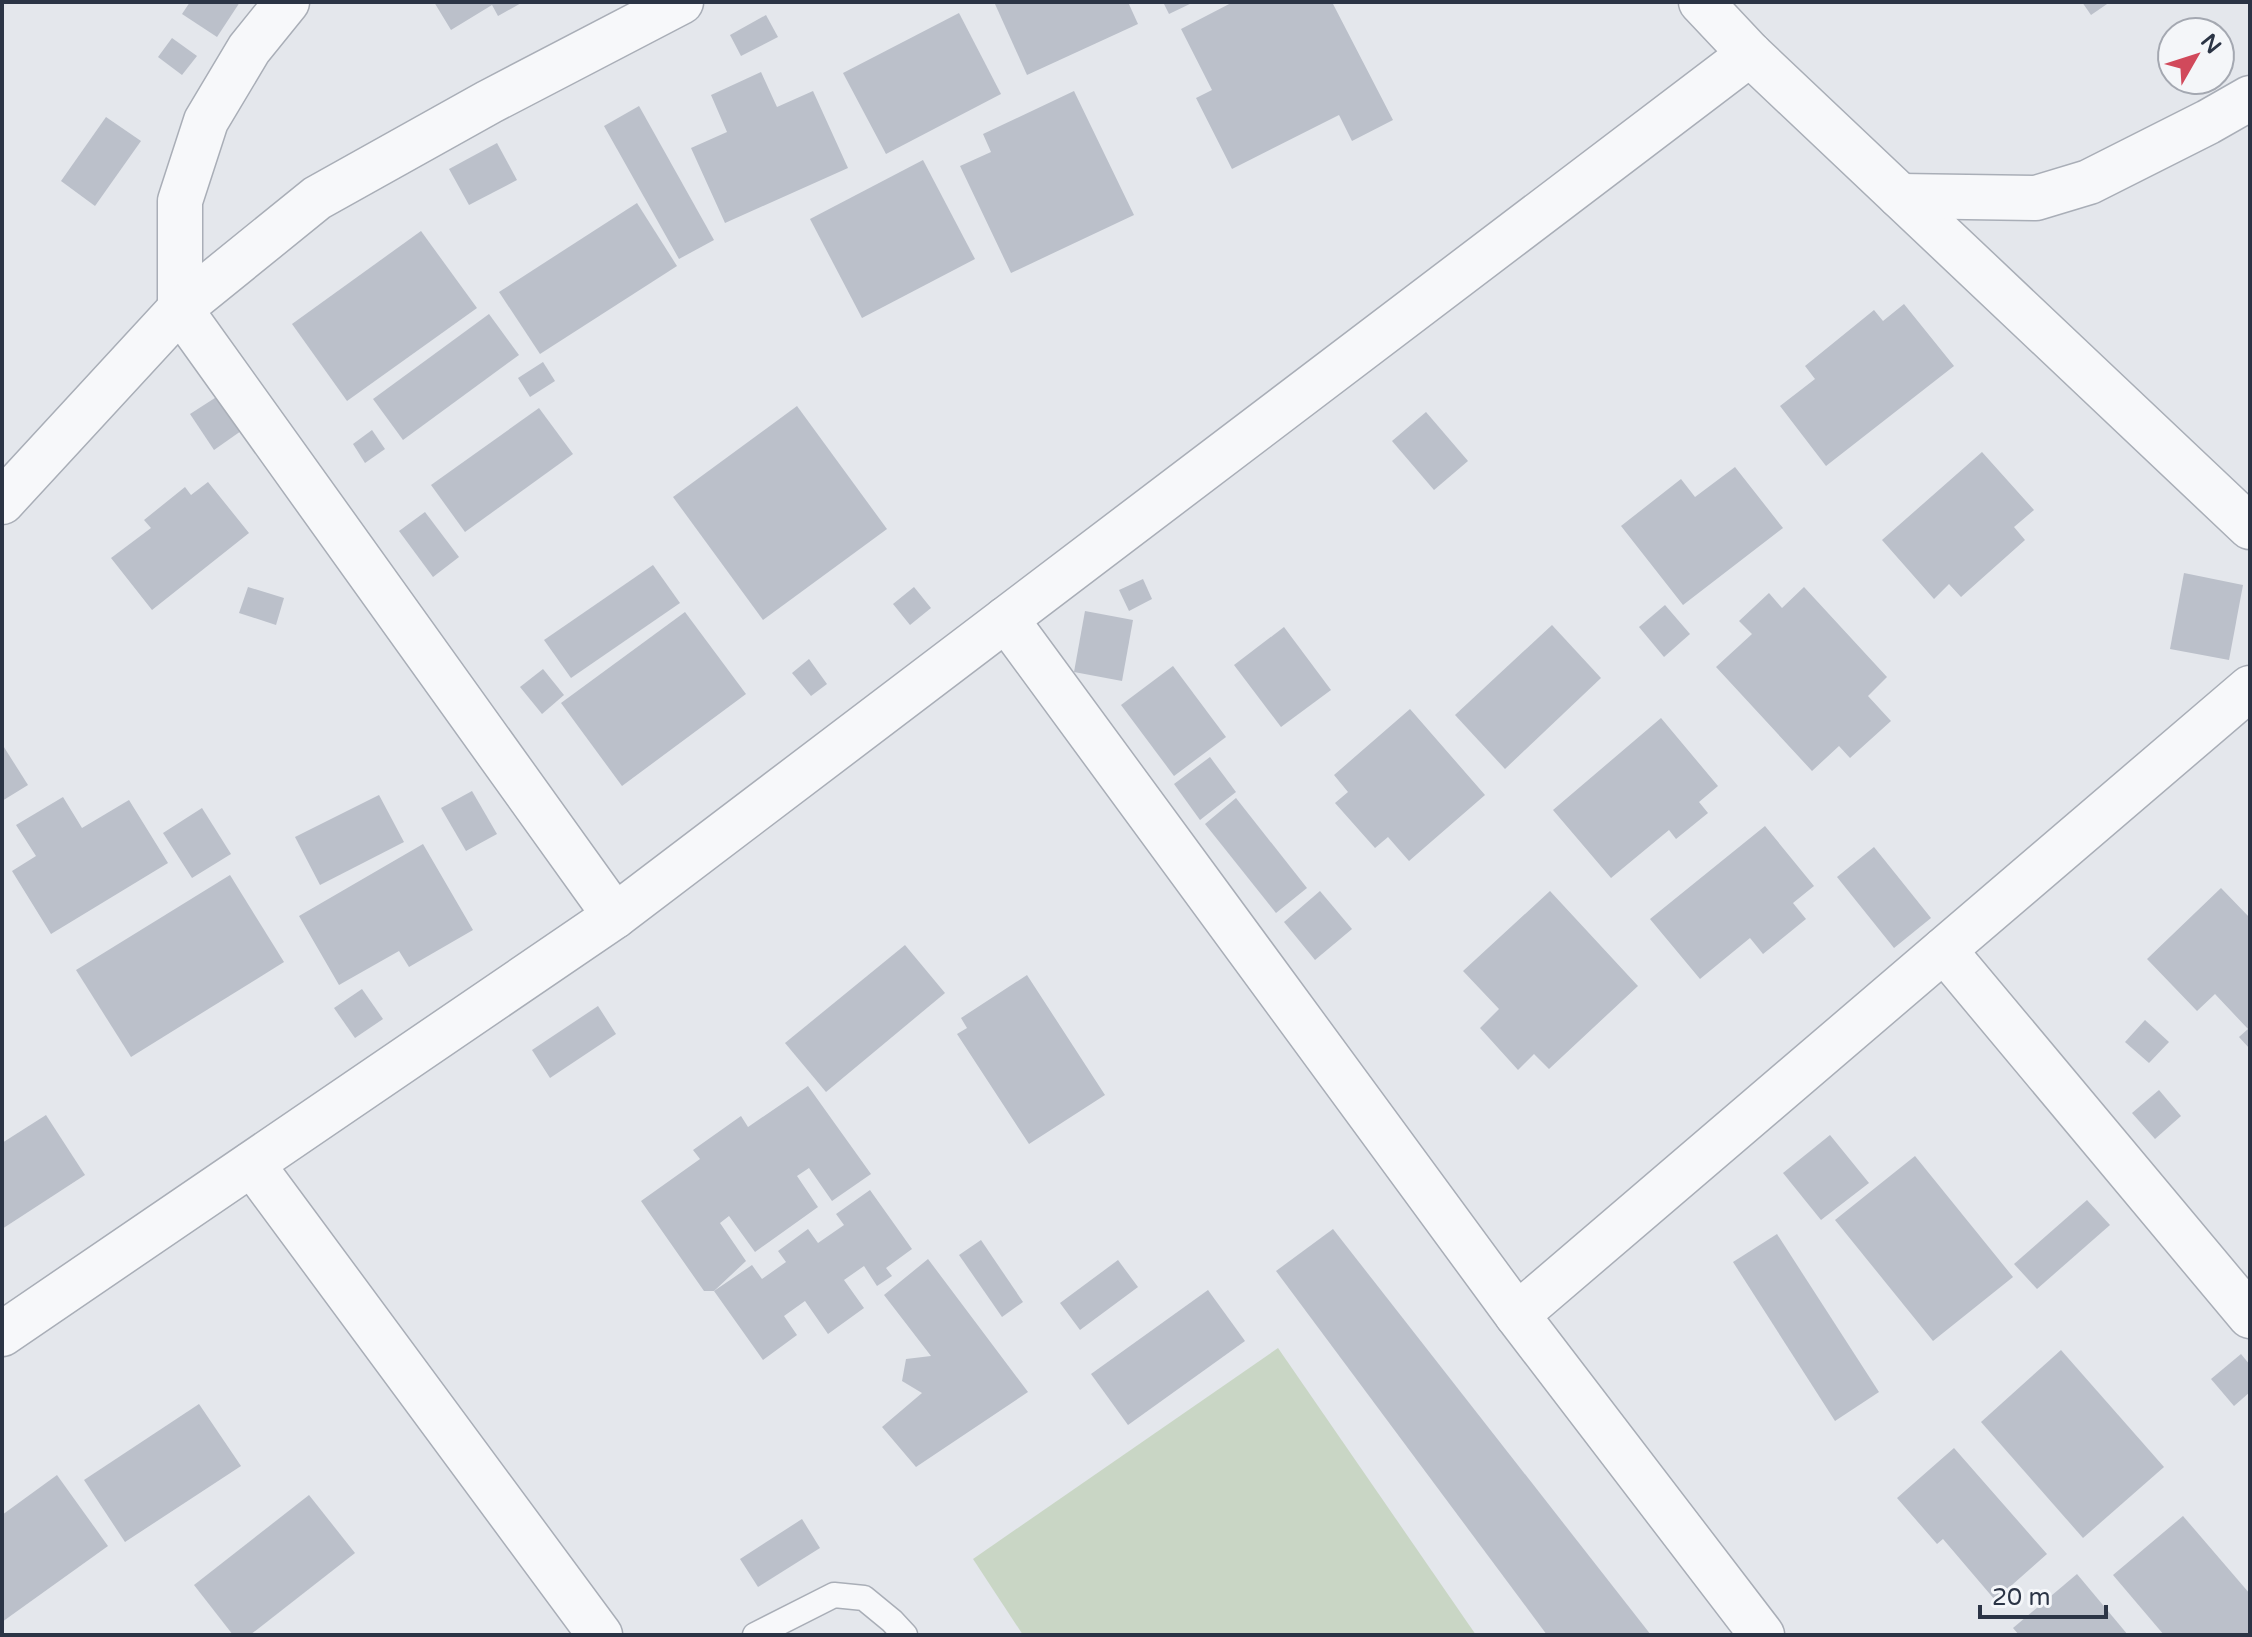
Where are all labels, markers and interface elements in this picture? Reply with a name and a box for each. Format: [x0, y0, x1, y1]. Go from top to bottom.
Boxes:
north arrow [2156, 16, 2236, 96]
text: N [2195, 29, 2226, 59]
scale bar [1980, 1569, 2106, 1619]
text: 20 m [1992, 1583, 2050, 1612]

